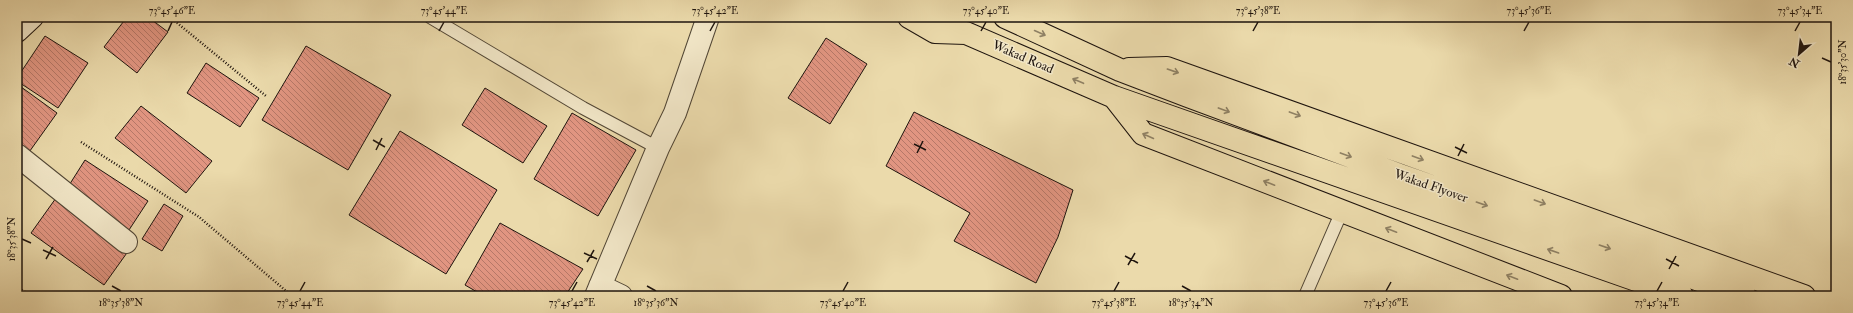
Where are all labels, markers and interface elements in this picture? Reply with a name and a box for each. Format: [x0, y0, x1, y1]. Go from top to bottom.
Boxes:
text: 73°45'46"E [149, 5, 195, 17]
text: 73°45'44"E [421, 5, 467, 17]
text: 73°45'42"E [692, 5, 738, 17]
text: 73°45'40"E [963, 5, 1009, 17]
text: 73°45'38"E [1236, 5, 1280, 17]
text: 73°45'36"E [1507, 5, 1551, 17]
text: 73°45'34"E [1777, 5, 1823, 17]
one-way arrow [1034, 30, 1046, 37]
north arrow [1779, 34, 1819, 74]
street label: Wakad Road [989, 37, 1057, 77]
text: 18°35'30"N [1837, 40, 1849, 84]
text: N [1786, 54, 1803, 71]
one-way arrow [1166, 67, 1178, 75]
one-way arrow [1073, 77, 1085, 85]
one-way arrow [1218, 107, 1231, 114]
one-way arrow [1289, 111, 1301, 119]
one-way arrow [1143, 132, 1155, 139]
one-way arrow [1340, 152, 1352, 160]
one-way arrow [1411, 155, 1424, 162]
street label: Wakad Flyover [1391, 166, 1470, 207]
one-way arrow [1264, 179, 1276, 187]
one-way arrow [1534, 198, 1546, 206]
one-way arrow [1475, 201, 1488, 208]
text: 18°35'38"N [6, 217, 18, 261]
one-way arrow [1385, 226, 1397, 233]
one-way arrow [1598, 244, 1611, 251]
one-way arrow [1547, 246, 1559, 254]
one-way arrow [1506, 272, 1518, 280]
text: 18°35'38"N [99, 297, 143, 309]
text: 73°45'44"E [277, 297, 323, 309]
text: 73°45'42"E [549, 297, 595, 309]
text: 18°35'36"N [634, 297, 678, 309]
text: 73°45'40"E [820, 297, 866, 309]
text: 73°45'38"E [1092, 297, 1136, 309]
text: 18°35'34"N [1168, 297, 1214, 309]
text: 73°45'36"E [1364, 297, 1408, 309]
text: 73°45'34"E [1634, 297, 1680, 309]

